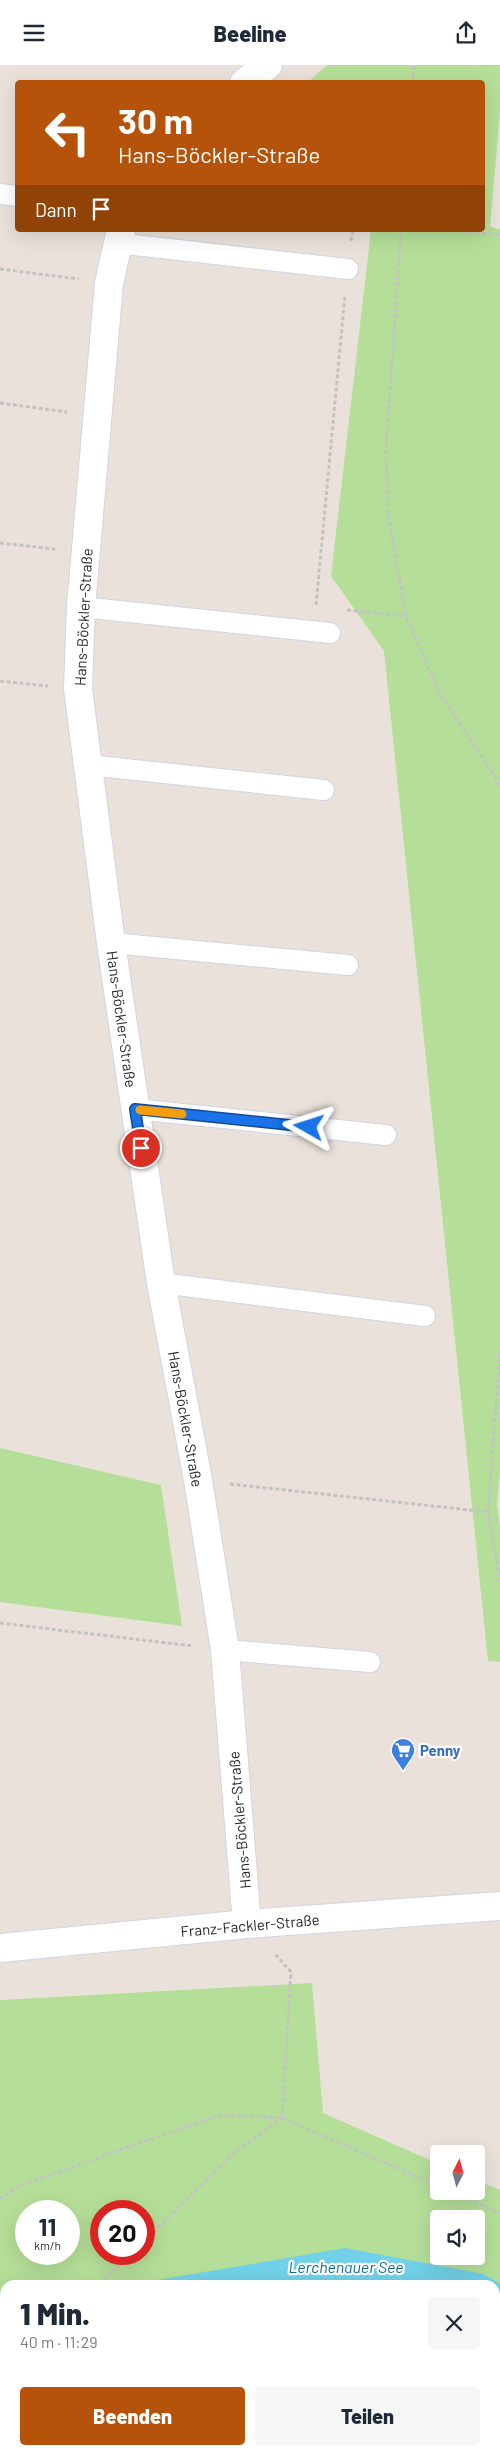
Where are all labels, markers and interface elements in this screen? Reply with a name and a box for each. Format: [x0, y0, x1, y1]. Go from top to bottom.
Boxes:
icon: menu [20, 19, 48, 47]
icon: share [452, 19, 480, 47]
text: Beeline [213, 20, 287, 46]
text: 30 m [118, 99, 193, 141]
icon: left [35, 100, 100, 165]
text: Hans-Böckler-Straße [118, 141, 320, 167]
icon: arrive [87, 195, 115, 223]
text: Dann [35, 198, 77, 221]
street label: Hans-Böckler-Straße [70, 548, 96, 686]
street label: Hans-Böckler-Straße [103, 949, 141, 1089]
position arrow [282, 1100, 334, 1152]
pin [120, 1127, 162, 1169]
icon: arrive [127, 1134, 155, 1162]
street label: Hans-Böckler-Straße [165, 1350, 207, 1488]
supermarket icon: Penny [390, 1737, 416, 1771]
place label: Penny [420, 1741, 461, 1759]
street label: Hans-Böckler-Straße [224, 1751, 254, 1889]
street label: Franz-Fackler-Straße [180, 1910, 320, 1940]
north arrow [430, 2145, 485, 2200]
map controls [430, 2145, 485, 2265]
speed limit sign: 20 [90, 2200, 155, 2265]
button: sound [430, 2210, 485, 2265]
text: 11 [39, 2211, 56, 2241]
text: km/h [34, 2238, 61, 2252]
water label: Lerchenauer See [288, 2257, 404, 2276]
text: 1 Min. [20, 2295, 90, 2331]
button: close [428, 2297, 480, 2349]
text: 40 m · 11:29 [20, 2332, 98, 2351]
button: Beenden [20, 2387, 245, 2445]
button: Teilen [255, 2387, 480, 2445]

